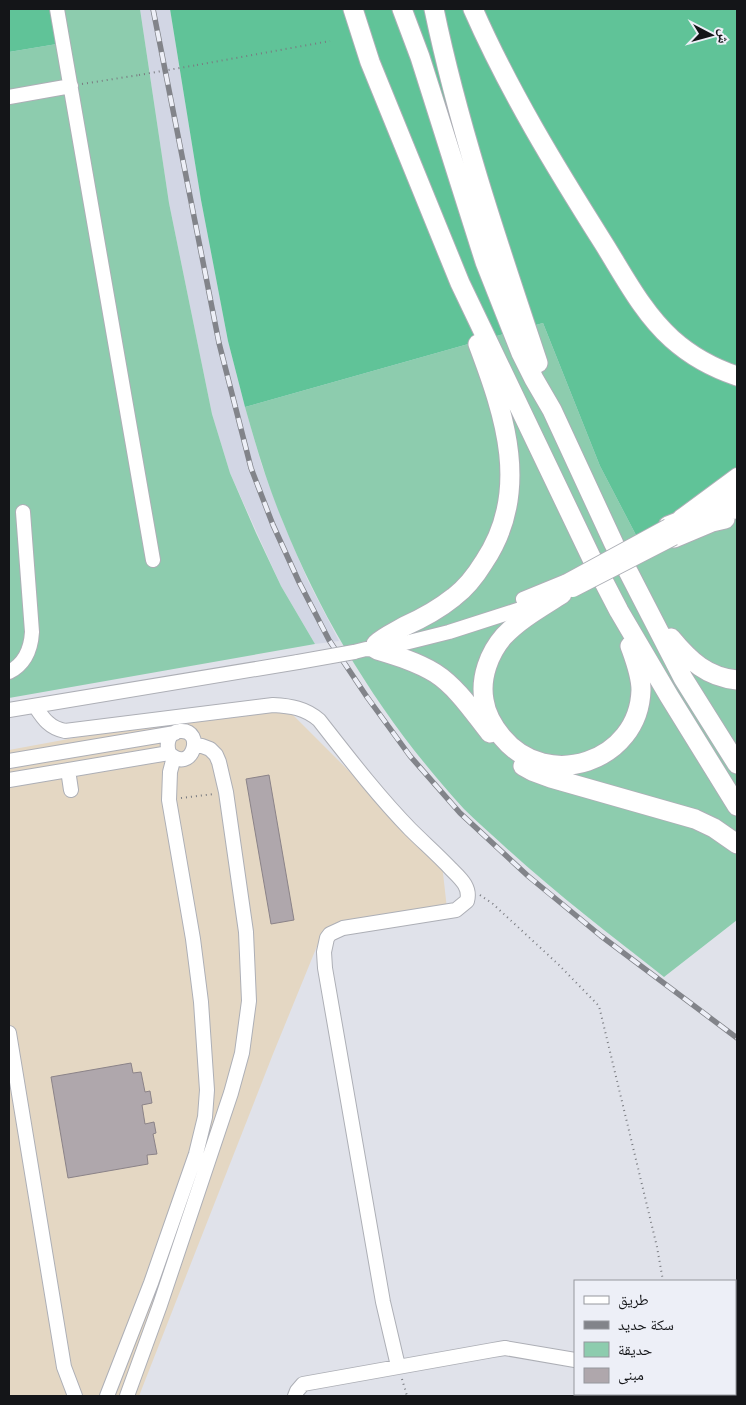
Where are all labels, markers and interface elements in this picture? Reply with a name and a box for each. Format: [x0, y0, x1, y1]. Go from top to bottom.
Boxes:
north arrow [686, 10, 736, 60]
text: ش [714, 28, 733, 45]
legend [574, 1280, 736, 1395]
text: طريق [618, 1291, 649, 1310]
text: سكة حديد [618, 1316, 674, 1334]
text: حديقة [618, 1341, 653, 1359]
text: مبنى [618, 1366, 644, 1385]

